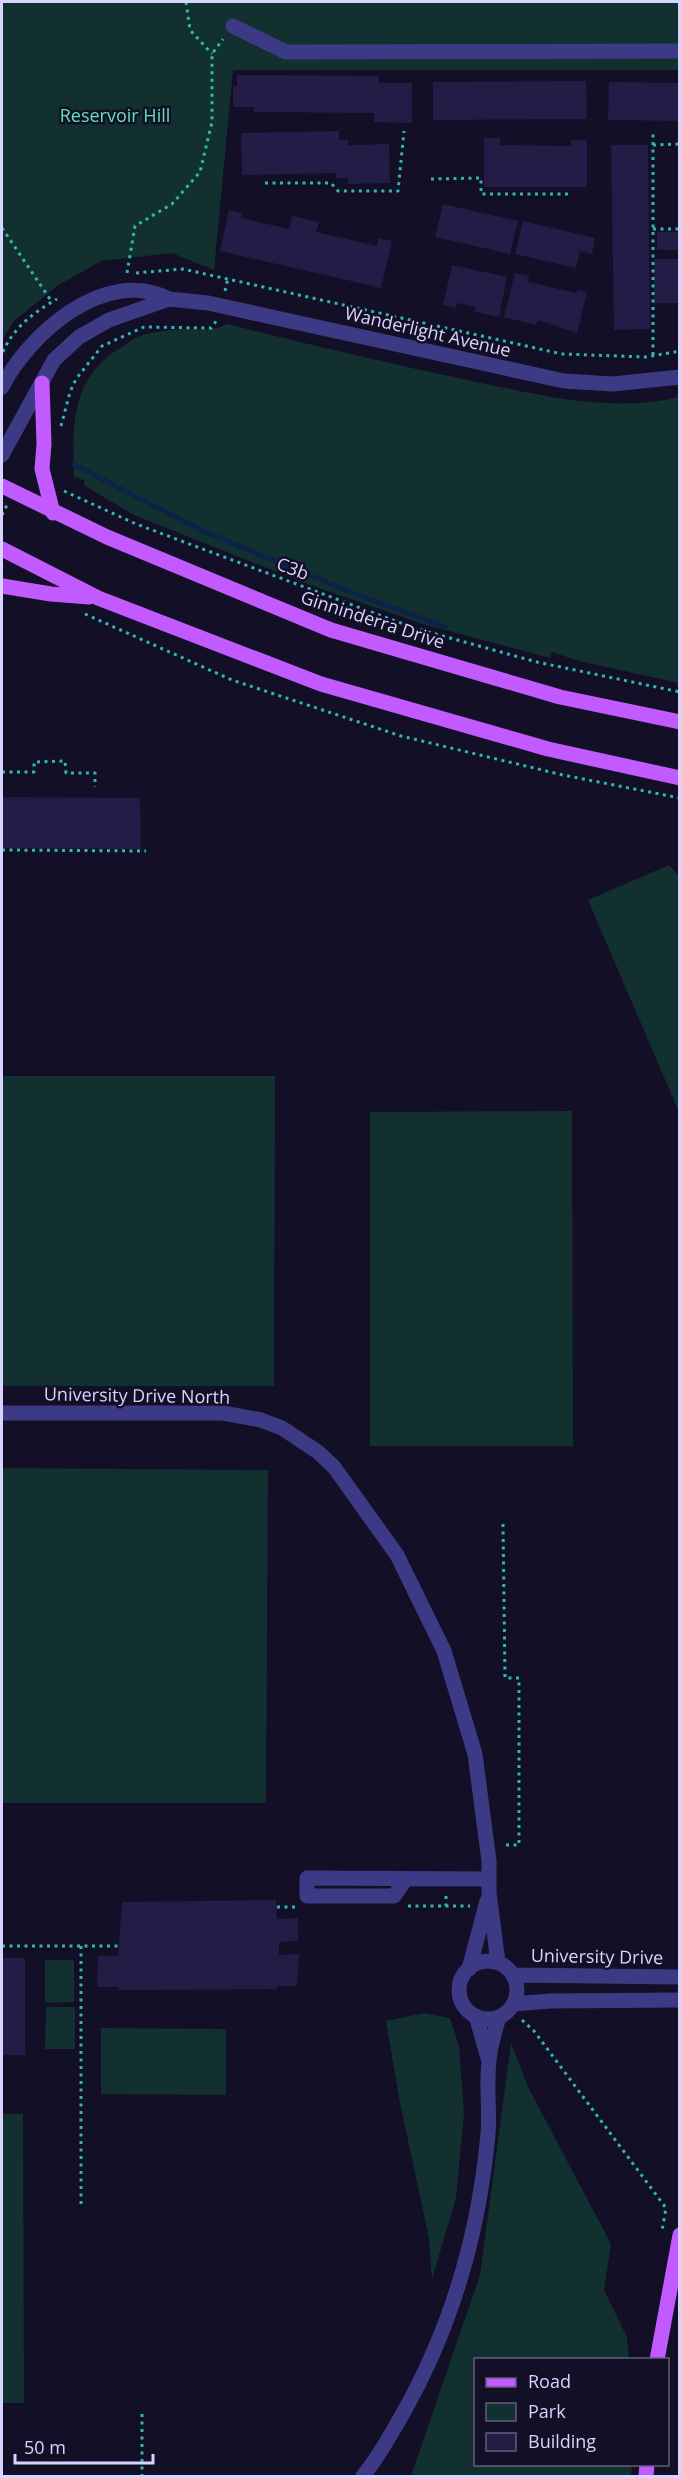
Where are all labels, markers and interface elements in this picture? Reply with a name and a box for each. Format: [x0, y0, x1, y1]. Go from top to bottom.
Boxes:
park label: Reservoir Hill [60, 103, 170, 127]
street label: Wanderlight Avenue [343, 300, 513, 362]
street label: C3b [273, 551, 313, 585]
street label: Ginninderra Drive [298, 584, 448, 654]
street label: University Drive North [44, 1381, 230, 1409]
street label: University Drive [531, 1943, 663, 1969]
legend [474, 2358, 669, 2466]
text: Road [528, 2369, 571, 2393]
text: Park [528, 2399, 566, 2423]
scale bar [15, 2427, 153, 2465]
text: Building [528, 2429, 596, 2453]
text: 50 m [24, 2435, 66, 2459]

